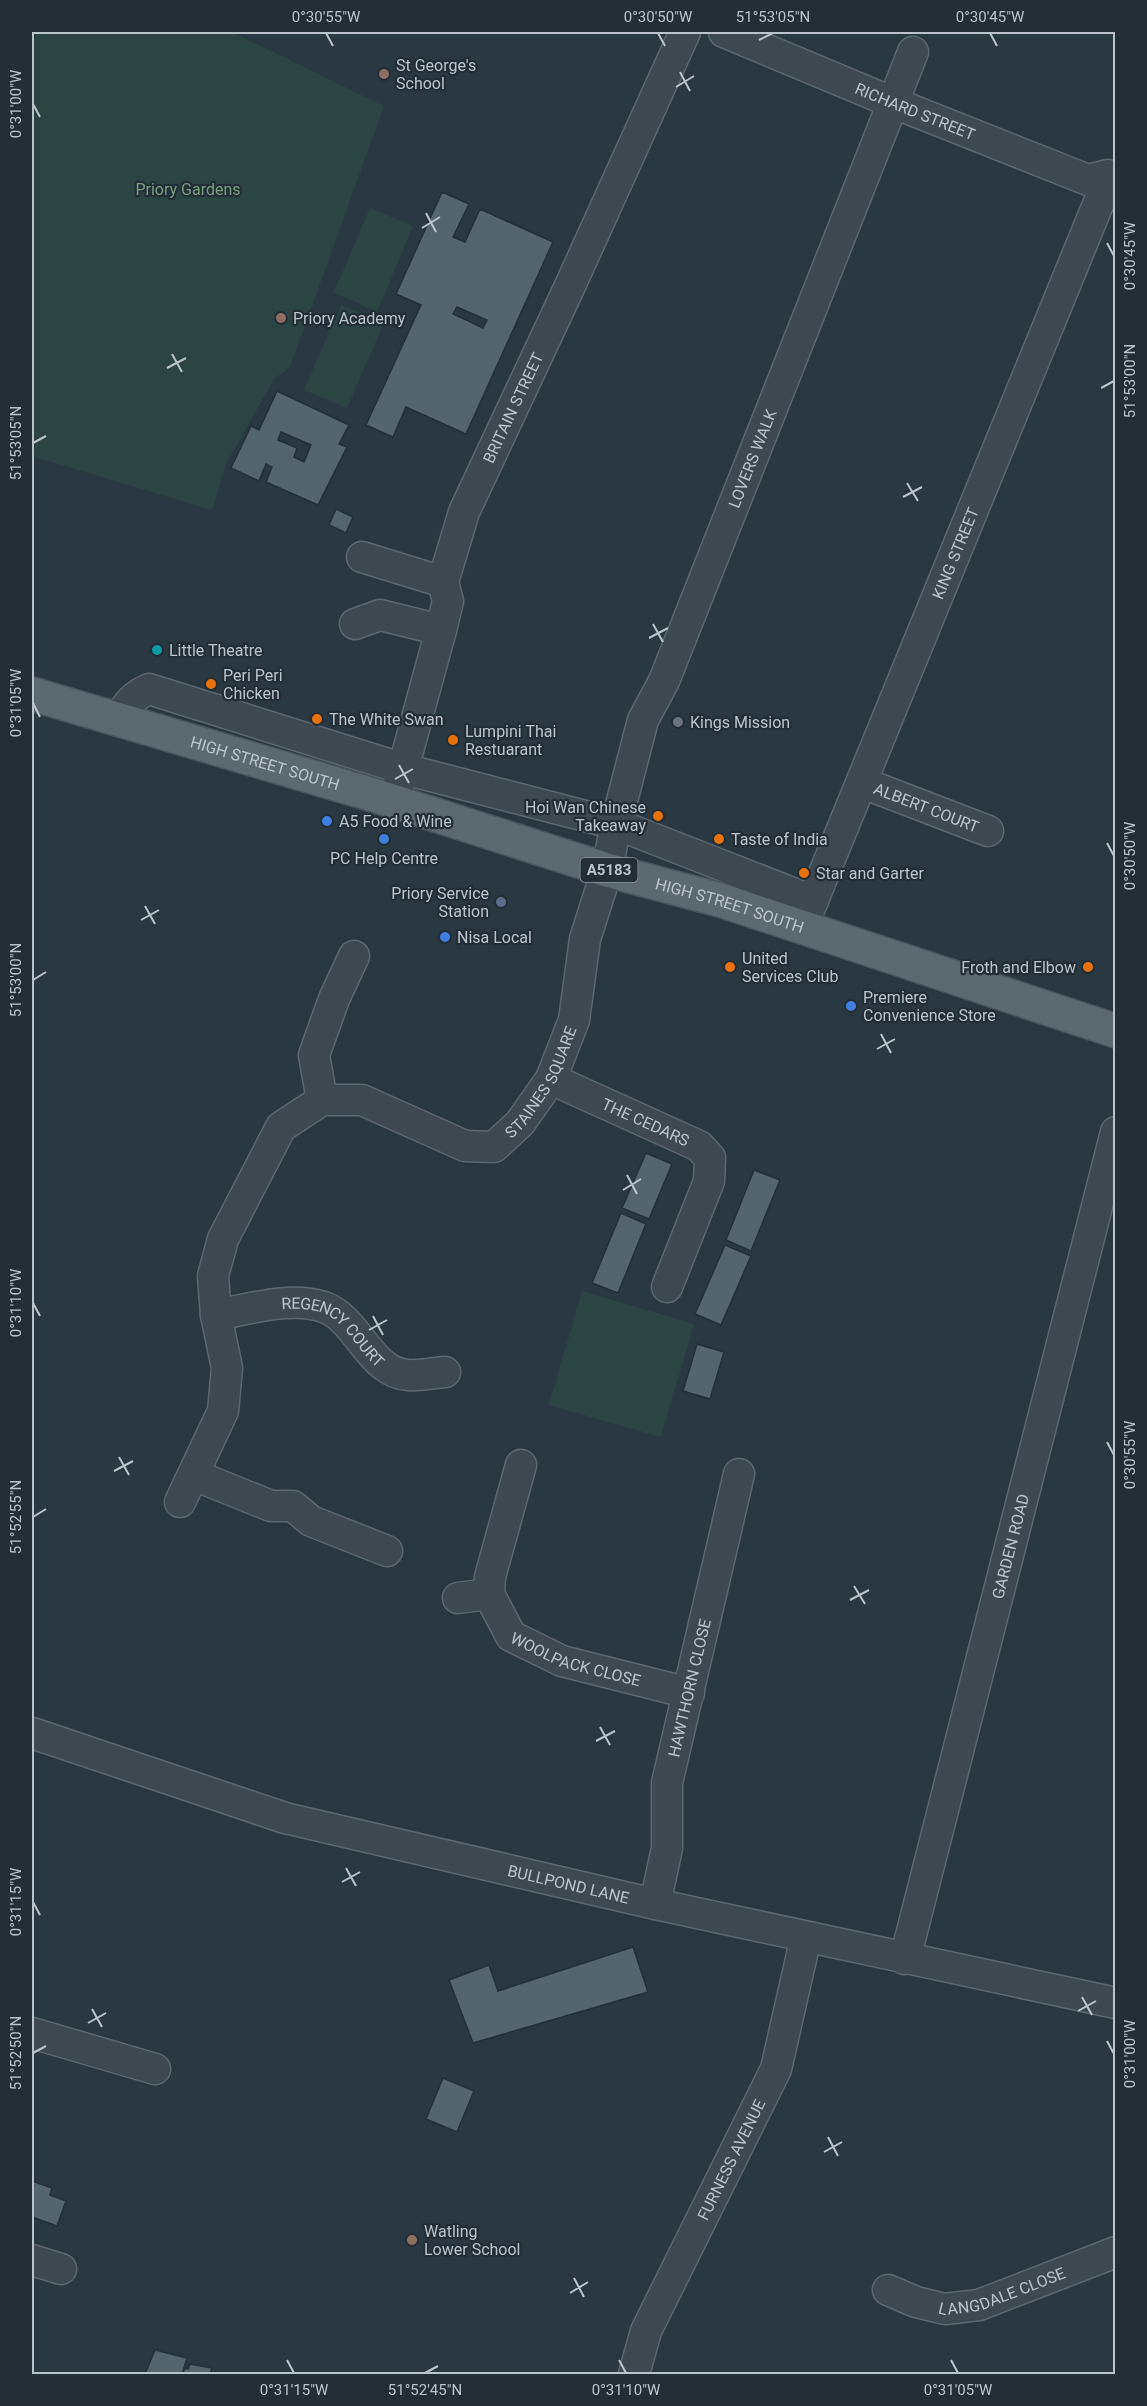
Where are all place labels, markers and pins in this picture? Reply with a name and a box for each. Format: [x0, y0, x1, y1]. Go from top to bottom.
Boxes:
place label: St George's School [396, 56, 476, 93]
marker: St George's School [377, 67, 391, 81]
place label: Priory Academy [293, 309, 406, 328]
marker: Priory Academy [274, 311, 288, 325]
place label: Little Theatre [169, 641, 263, 660]
marker: Little Theatre [150, 643, 164, 657]
place label: Peri Peri Chicken [223, 666, 283, 703]
marker: Peri Peri Chicken [204, 677, 218, 691]
place label: The White Swan [329, 710, 443, 729]
marker: The White Swan [310, 712, 324, 726]
place label: Kings Mission [690, 713, 790, 732]
marker: Kings Mission [671, 715, 685, 729]
place label: Lumpini Thai Restuarant [465, 722, 556, 759]
marker: Lumpini Thai Restuarant [446, 733, 460, 747]
place label: Hoi Wan Chinese Takeaway [525, 798, 646, 835]
marker: Hoi Wan Chinese Takeaway [651, 809, 665, 823]
place label: A5 Food & Wine [339, 812, 452, 831]
marker: A5 Food & Wine [320, 814, 334, 828]
place label: Taste of India [731, 830, 828, 849]
marker: PC Help Centre [377, 832, 391, 846]
marker: Taste of India [712, 832, 726, 846]
place label: PC Help Centre [330, 849, 438, 868]
place label: Star and Garter [816, 864, 924, 883]
marker: Star and Garter [797, 866, 811, 880]
place label: Priory Service Station [391, 884, 489, 921]
marker: Priory Service Station [494, 895, 508, 909]
place label: Nisa Local [457, 928, 532, 947]
marker: Nisa Local [438, 930, 452, 944]
place label: United Services Club [742, 949, 838, 986]
place label: Froth and Elbow [961, 958, 1076, 977]
marker: United Services Club [723, 960, 737, 974]
marker: Froth and Elbow [1081, 960, 1095, 974]
place label: Premiere Convenience Store [863, 988, 996, 1025]
marker: Premiere Convenience Store [844, 999, 858, 1013]
place label: Watling Lower School [424, 2222, 520, 2259]
marker: Watling Lower School [405, 2233, 419, 2247]

